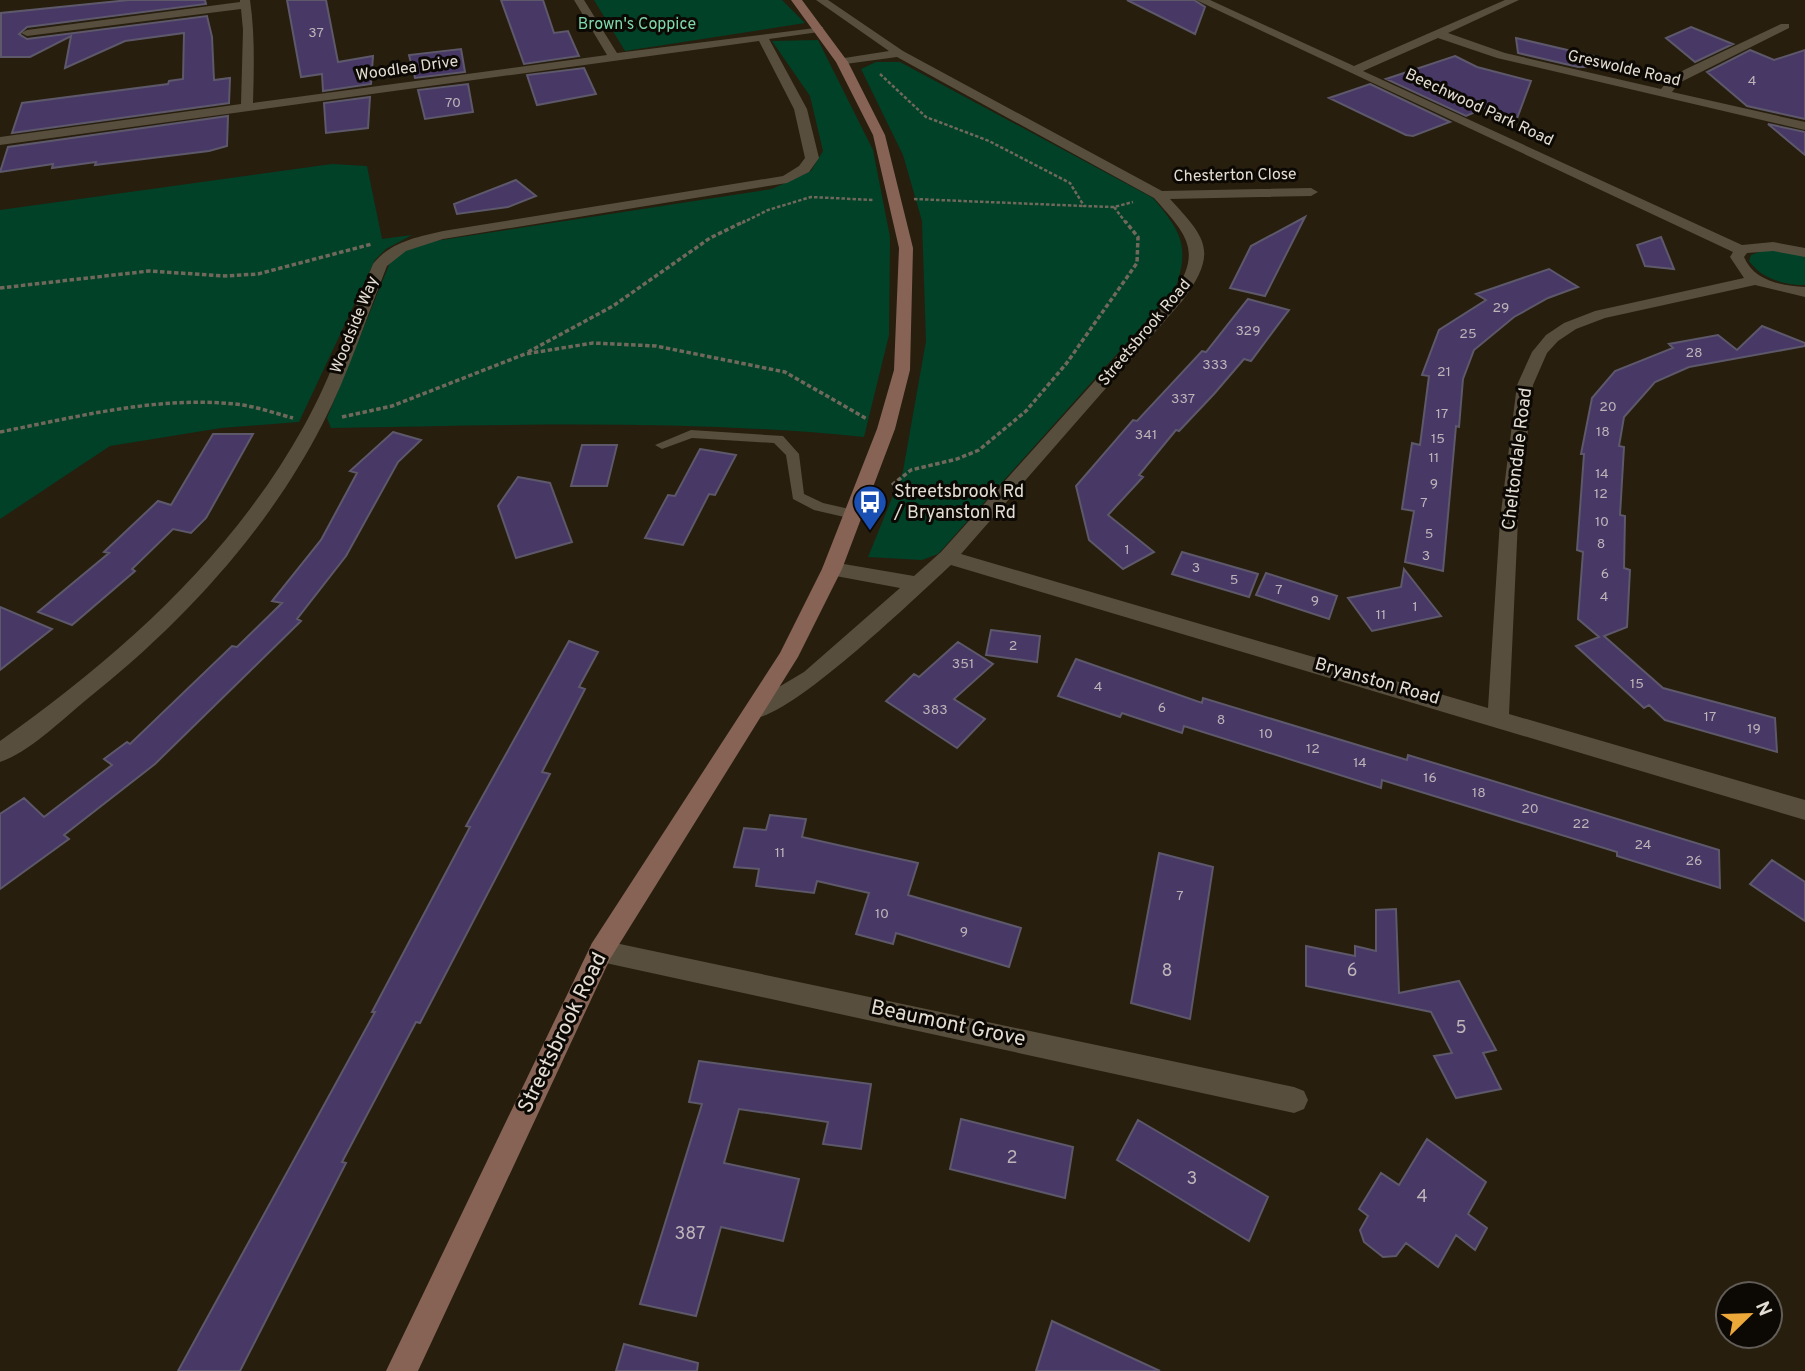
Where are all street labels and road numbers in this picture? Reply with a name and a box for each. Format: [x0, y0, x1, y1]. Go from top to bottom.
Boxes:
street label: Greswolde Road [1566, 46, 1682, 92]
street label: Woodlea Drive [354, 52, 460, 86]
street label: Beechwood Park Road [1402, 65, 1556, 151]
street label: Chesterton Close [1173, 165, 1297, 187]
street label: Woodside Way [326, 274, 384, 376]
street label: Streetsbrook Road [1094, 275, 1196, 391]
street label: Cheltondale Road [1498, 386, 1538, 532]
street label: Bryanston Road [1312, 653, 1442, 711]
street label: Streetsbrook Road [512, 948, 614, 1118]
street label: Beaumont Grove [868, 994, 1028, 1054]

